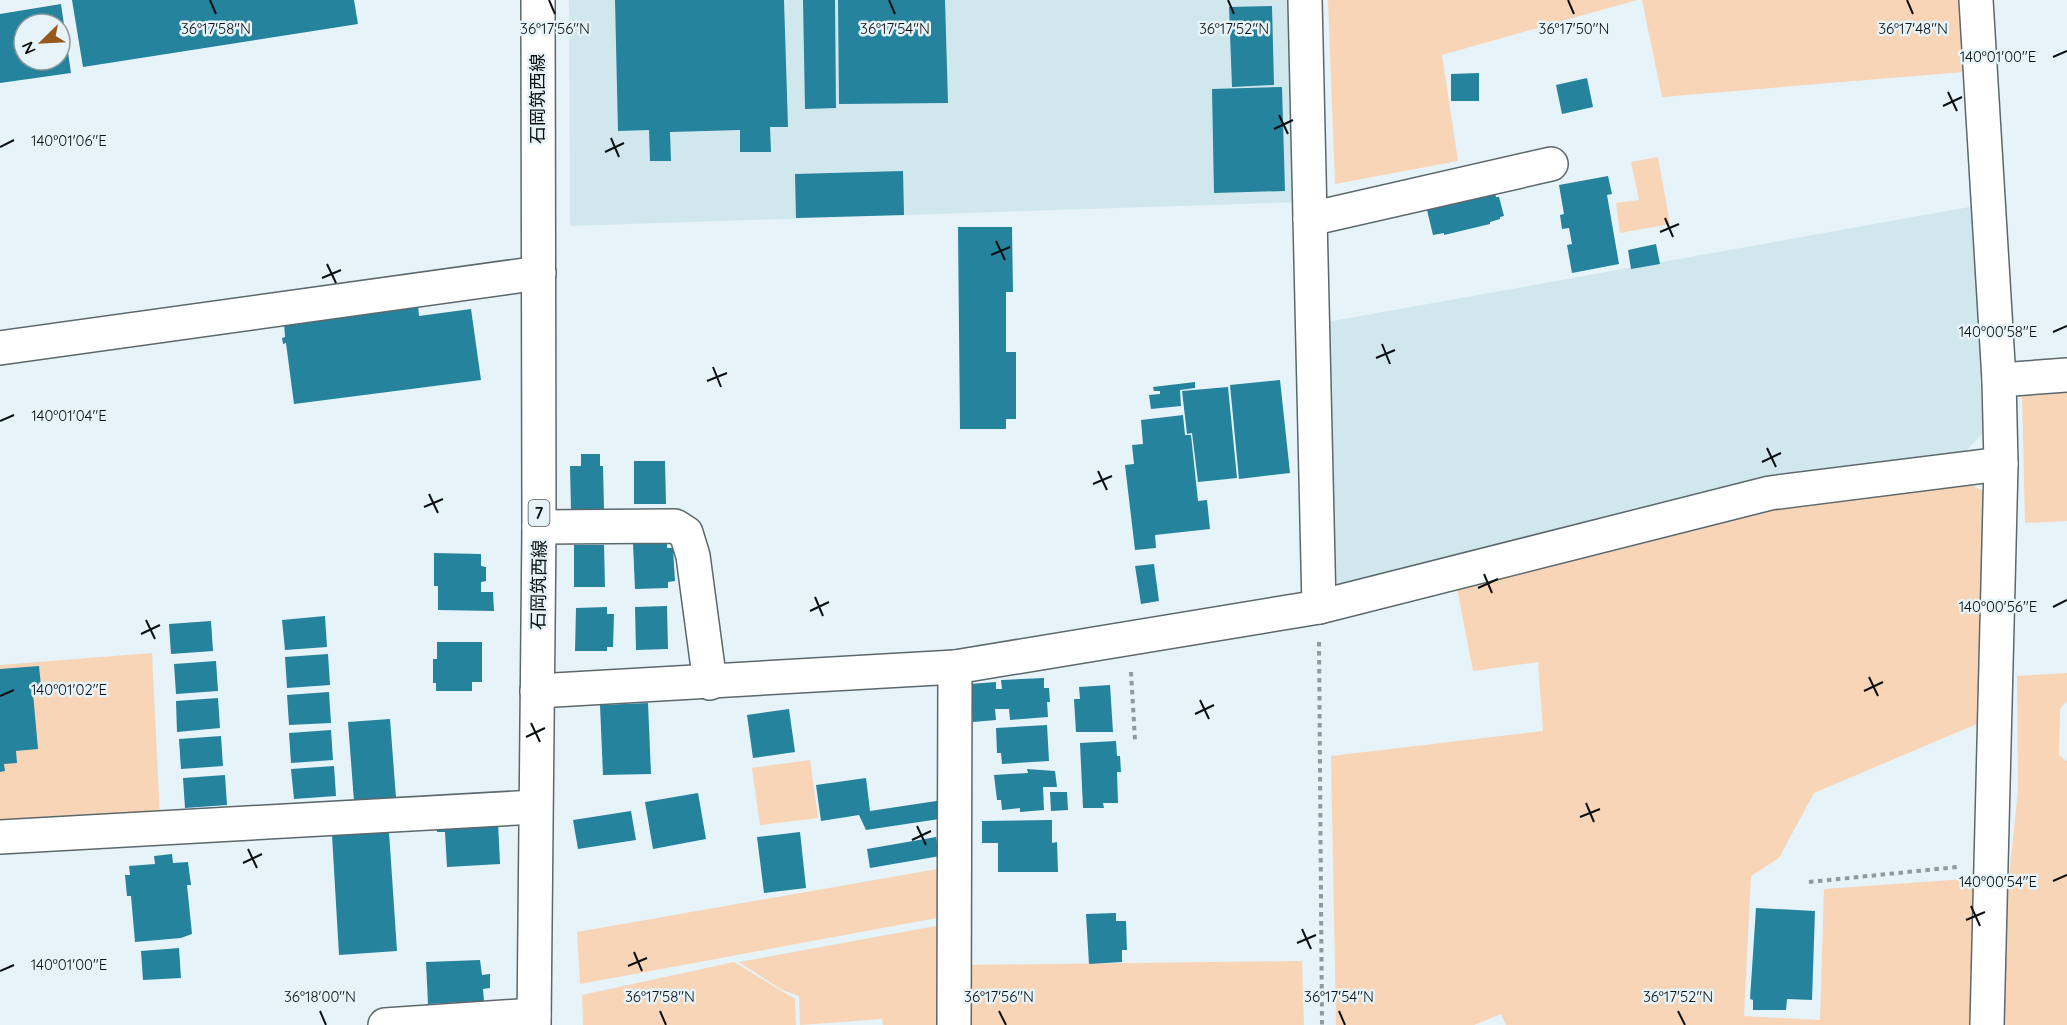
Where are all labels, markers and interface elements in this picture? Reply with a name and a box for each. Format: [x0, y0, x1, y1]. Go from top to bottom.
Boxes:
north arrow [12, 12, 72, 72]
text: 36°17'58"N [181, 19, 251, 38]
text: 36°17'56"N [520, 19, 590, 38]
text: 36°17'54"N [860, 19, 930, 38]
text: 36°17'52"N [1199, 19, 1269, 38]
text: 36°17'50"N [1539, 19, 1609, 38]
text: 36°17'48"N [1878, 19, 1948, 38]
text: N [17, 39, 40, 58]
text: 140°01'00"E [1960, 47, 2036, 66]
street label: 石岡筑西線 [526, 54, 549, 144]
text: 140°01'06"E [31, 131, 107, 150]
text: 140°00'58"E [1959, 322, 2037, 341]
text: 140°01'04"E [31, 406, 107, 425]
road number: 7 [528, 500, 550, 526]
street label: 石岡筑西線 [526, 540, 551, 630]
text: 140°00'56"E [1959, 597, 2037, 616]
text: 140°01'02"E [31, 680, 107, 699]
text: 140°00'54"E [1959, 872, 2037, 891]
text: 140°01'00"E [31, 955, 107, 974]
text: 36°18'00"N [284, 987, 356, 1006]
text: 36°17'58"N [625, 987, 695, 1006]
text: 36°17'56"N [964, 987, 1034, 1006]
text: 36°17'54"N [1304, 987, 1374, 1006]
text: 36°17'52"N [1643, 987, 1713, 1006]

